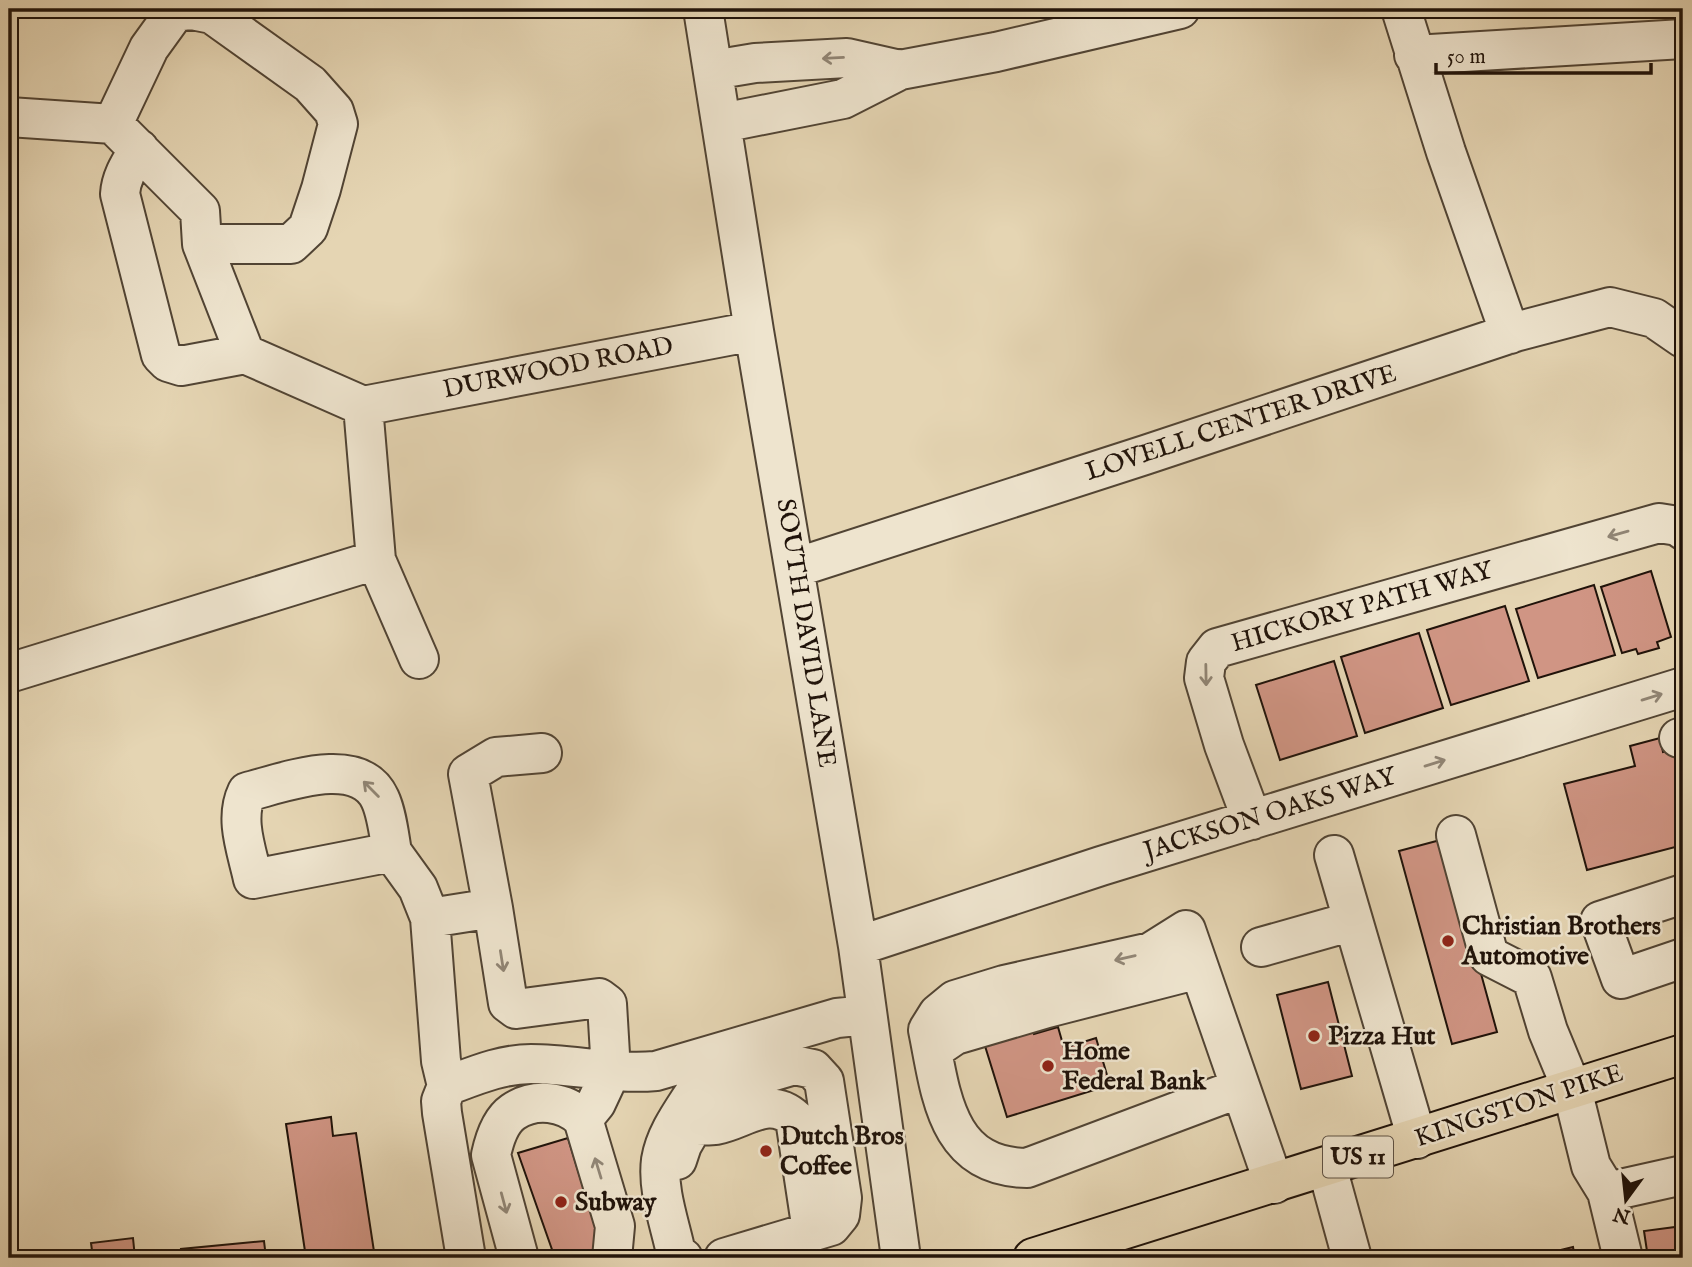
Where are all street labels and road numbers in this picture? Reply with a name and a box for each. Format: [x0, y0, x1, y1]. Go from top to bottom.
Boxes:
street label: DURWOOD ROAD [440, 329, 676, 407]
street label: LOVELL CENTER DRIVE [1081, 357, 1401, 489]
street label: SOUTH DAVID LANE [768, 496, 844, 770]
street label: HICKORY PATH WAY [1227, 553, 1498, 660]
street label: JACKSON OAKS WAY [1137, 760, 1401, 869]
street label: KINGSTON PIKE [1410, 1057, 1628, 1155]
road number: US 11 [1323, 1136, 1393, 1177]

